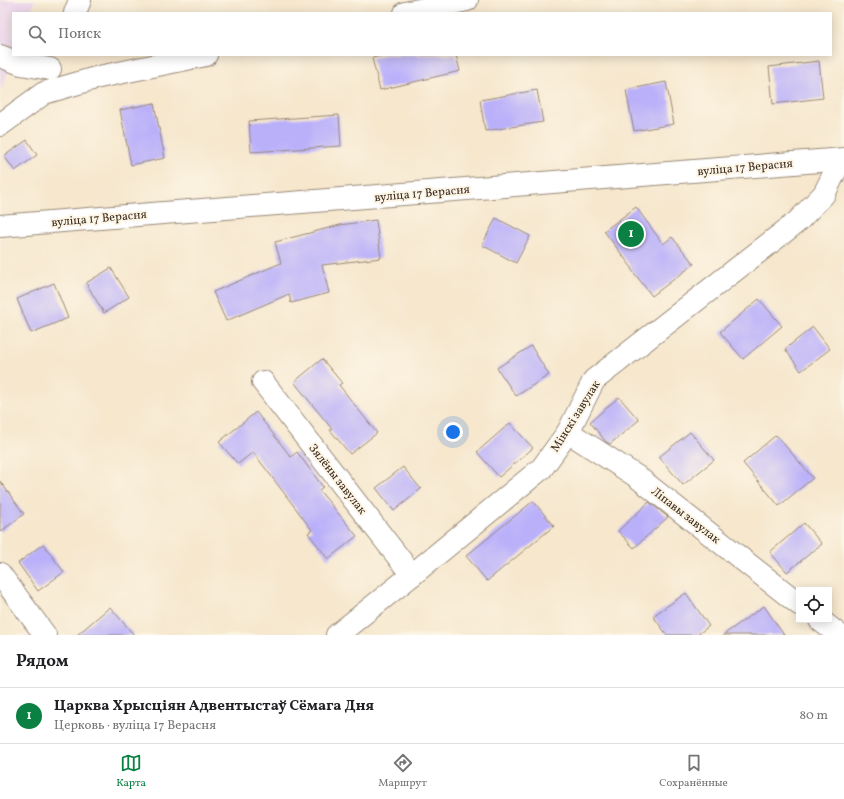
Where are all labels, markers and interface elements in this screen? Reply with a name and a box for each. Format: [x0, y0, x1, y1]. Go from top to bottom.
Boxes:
search box [12, 12, 832, 56]
icon: search [26, 23, 48, 45]
text: Поиск [58, 24, 101, 45]
street label: вуліца 17 Верасня [697, 156, 793, 180]
street label: вуліца 17 Верасня [374, 182, 470, 206]
street label: вуліца 17 Верасня [51, 207, 147, 231]
pin: 1 [618, 219, 644, 249]
street label: Мінскі завулак [547, 377, 605, 455]
your location [443, 422, 463, 442]
street label: Зялёны завулак [305, 441, 370, 519]
street label: Ліпавы завулак [648, 484, 724, 548]
map controls [796, 587, 832, 623]
button: locate [796, 587, 832, 623]
text: Рядом [16, 650, 69, 673]
text: Царква Хрысціян Адвентыстаў Сёмага Дня [54, 696, 374, 717]
text: 1 [26, 707, 32, 725]
text: 80 m [799, 707, 828, 725]
text: Церковь · вуліца 17 Верасня [54, 717, 216, 735]
tab: Карта [116, 752, 146, 791]
tab: Маршрут [378, 752, 427, 791]
tab: Сохранённые [659, 752, 728, 791]

